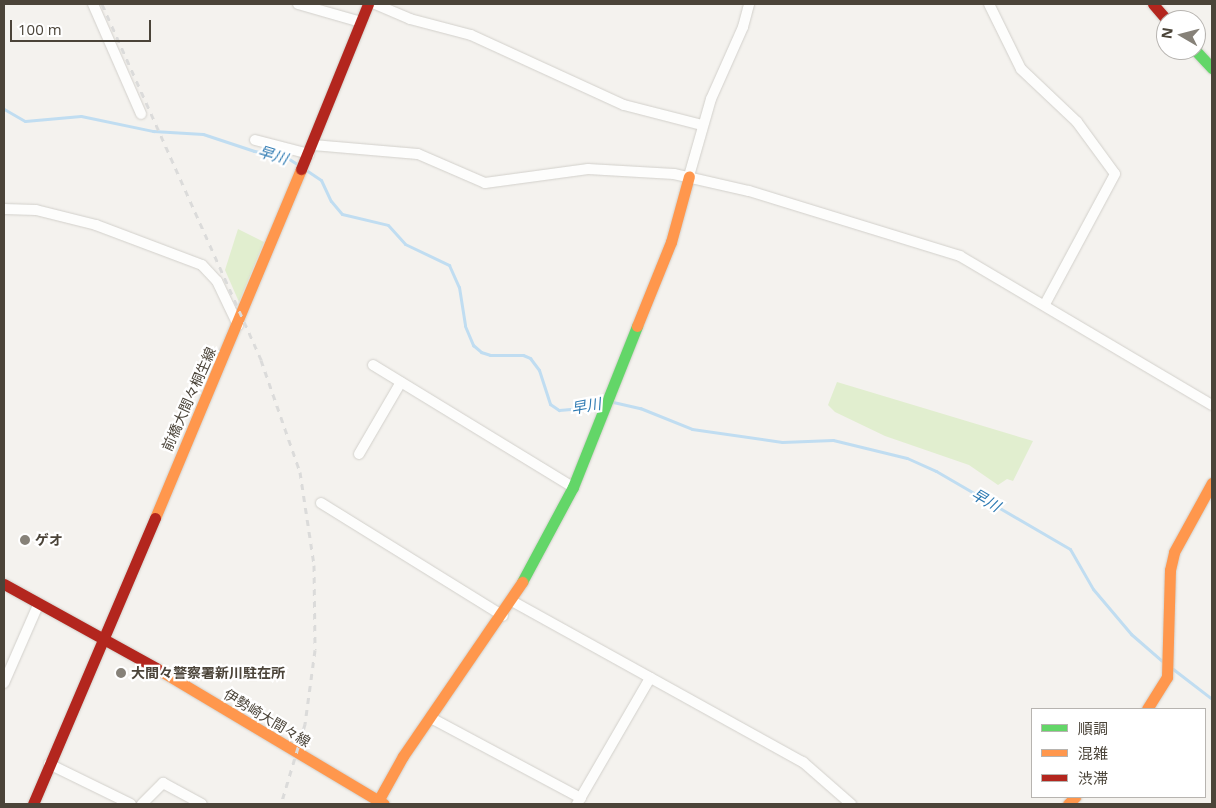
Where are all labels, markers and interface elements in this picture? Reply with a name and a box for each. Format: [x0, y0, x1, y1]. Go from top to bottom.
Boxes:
scale bar [12, 10, 154, 42]
north arrow [1156, 10, 1206, 60]
text: 100 m [18, 19, 62, 39]
text: N [1156, 26, 1177, 40]
water label: 早川 [256, 142, 290, 168]
street label: 前橋大間々桐生線 [159, 344, 219, 454]
water label: 早川 [570, 395, 602, 417]
water label: 早川 [969, 485, 1003, 515]
place label: ゲオ [35, 532, 63, 548]
marker: ゲオ [19, 534, 31, 546]
place label: 大間々警察署新川駐在所 [131, 665, 285, 681]
marker: 大間々警察署新川駐在所 [115, 667, 127, 679]
street label: 伊勢崎大間々線 [221, 686, 313, 750]
legend [1031, 708, 1206, 798]
text: 順調 [1078, 718, 1108, 738]
text: 混雑 [1078, 743, 1108, 763]
text: 渋滞 [1078, 768, 1108, 788]

